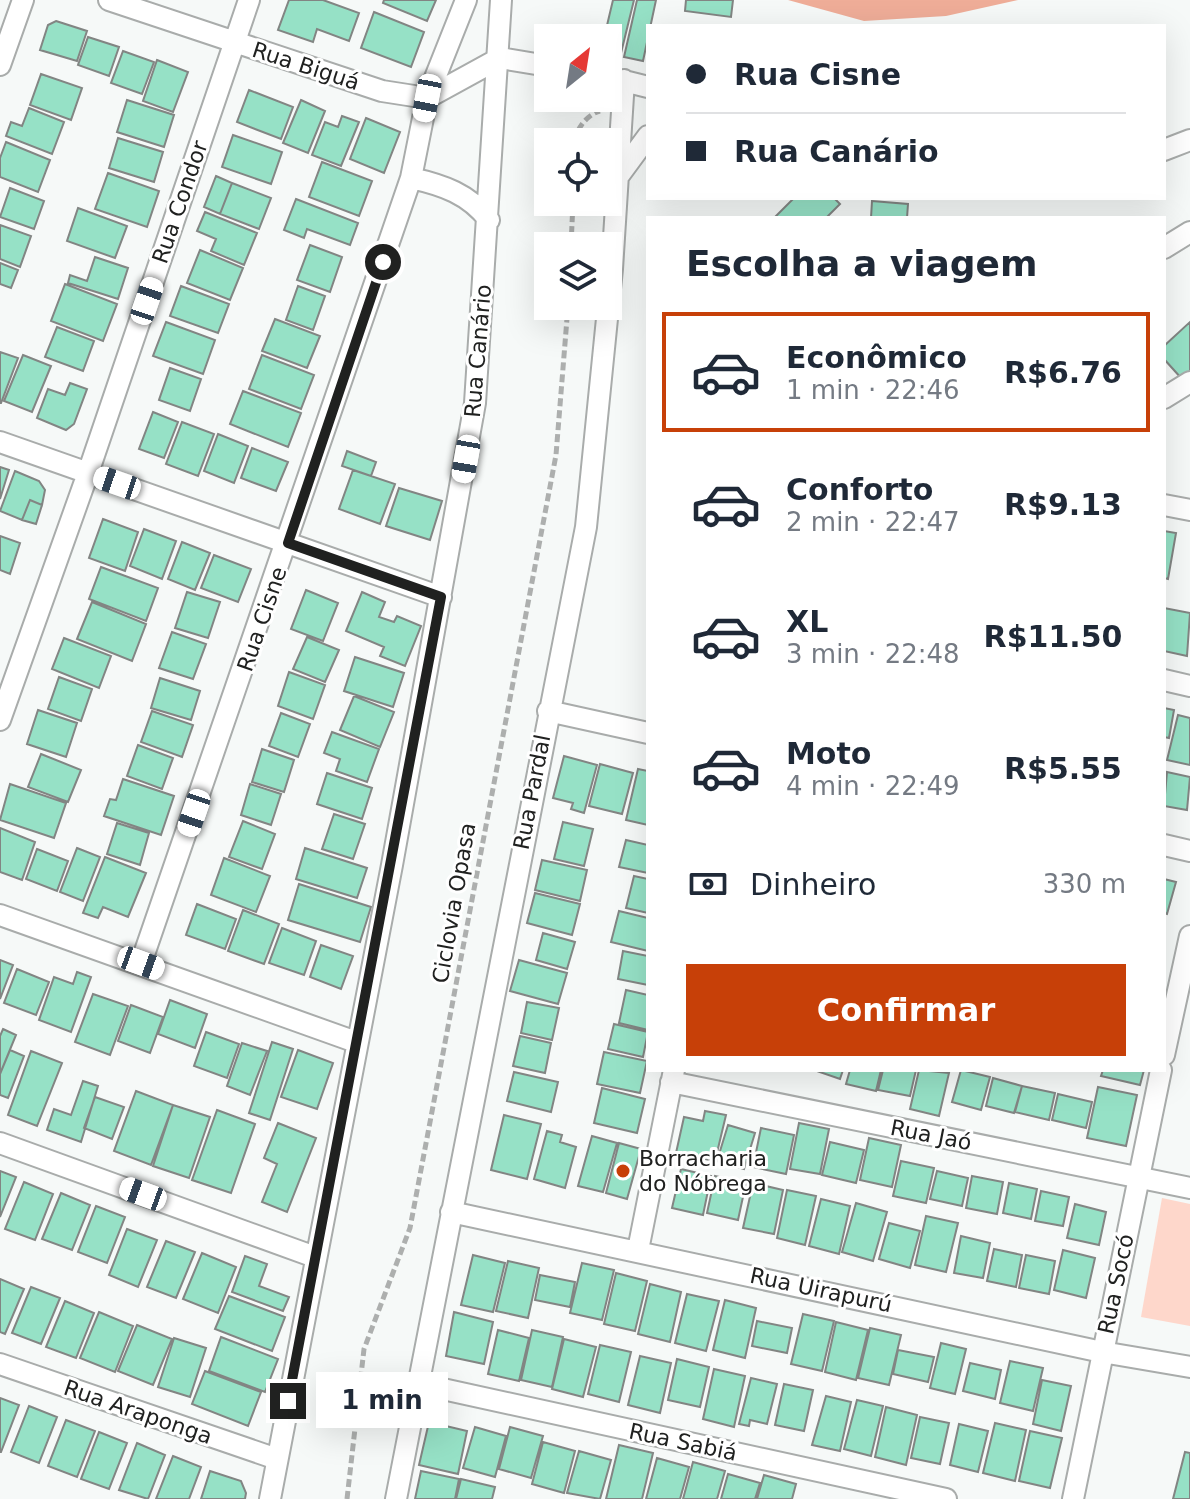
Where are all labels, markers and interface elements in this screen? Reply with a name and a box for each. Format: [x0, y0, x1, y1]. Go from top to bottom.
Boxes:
north arrow [534, 24, 622, 112]
map controls [534, 24, 622, 320]
street label: Rua Biguá [249, 37, 363, 95]
text: Rua Cisne [734, 57, 901, 92]
car [411, 72, 443, 124]
button: locate [534, 128, 622, 216]
text: Rua Canário [734, 134, 939, 169]
street label: Rua Condor [147, 137, 213, 267]
button: layers [534, 232, 622, 320]
text: Escolha a viagem [686, 243, 1038, 284]
route start [365, 244, 401, 280]
car [128, 274, 166, 328]
street label: Rua Canário [460, 283, 496, 419]
icon: car [690, 336, 762, 408]
text: Econômico [786, 340, 967, 375]
text: R$6.76 [1004, 355, 1122, 390]
text: 1 min · 22:46 [786, 375, 960, 405]
car [450, 433, 482, 485]
car [90, 464, 144, 502]
icon: car [690, 468, 762, 540]
text: Conforto [786, 472, 933, 507]
text: R$9.13 [1004, 487, 1122, 522]
text: 2 min · 22:47 [786, 507, 960, 537]
street label: Rua Cisne [232, 563, 292, 675]
icon: car [690, 600, 762, 672]
text: XL [786, 604, 828, 639]
text: R$11.50 [984, 619, 1122, 654]
text: 3 min · 22:48 [786, 639, 960, 669]
street label: Rua Pardal [509, 732, 555, 852]
icon: car [690, 732, 762, 804]
text: Moto [786, 736, 871, 771]
text: R$5.55 [1004, 751, 1122, 786]
text: 4 min · 22:49 [786, 771, 960, 801]
car [175, 786, 213, 840]
street label: Ciclovia Opasa [428, 821, 480, 985]
icon: cash [686, 862, 730, 906]
text: Dinheiro [750, 867, 876, 902]
text: 330 m [1043, 869, 1126, 899]
car [114, 944, 168, 982]
button: Confirmar [686, 964, 1126, 1056]
street label: Rua Jaó [888, 1115, 974, 1155]
place label: Borracharia do Nóbrega [639, 1146, 767, 1196]
marker: Borracharia do Nóbrega [614, 1162, 632, 1180]
car [116, 1175, 170, 1213]
street label: Rua Socó [1093, 1232, 1139, 1336]
street label: Rua Uirapurú [748, 1263, 894, 1317]
callout: 1 min [316, 1373, 448, 1429]
street label: Rua Araponga [61, 1375, 215, 1449]
route end [270, 1383, 306, 1419]
text: 1 min [341, 1385, 423, 1415]
street label: Rua Sabiá [627, 1418, 739, 1466]

